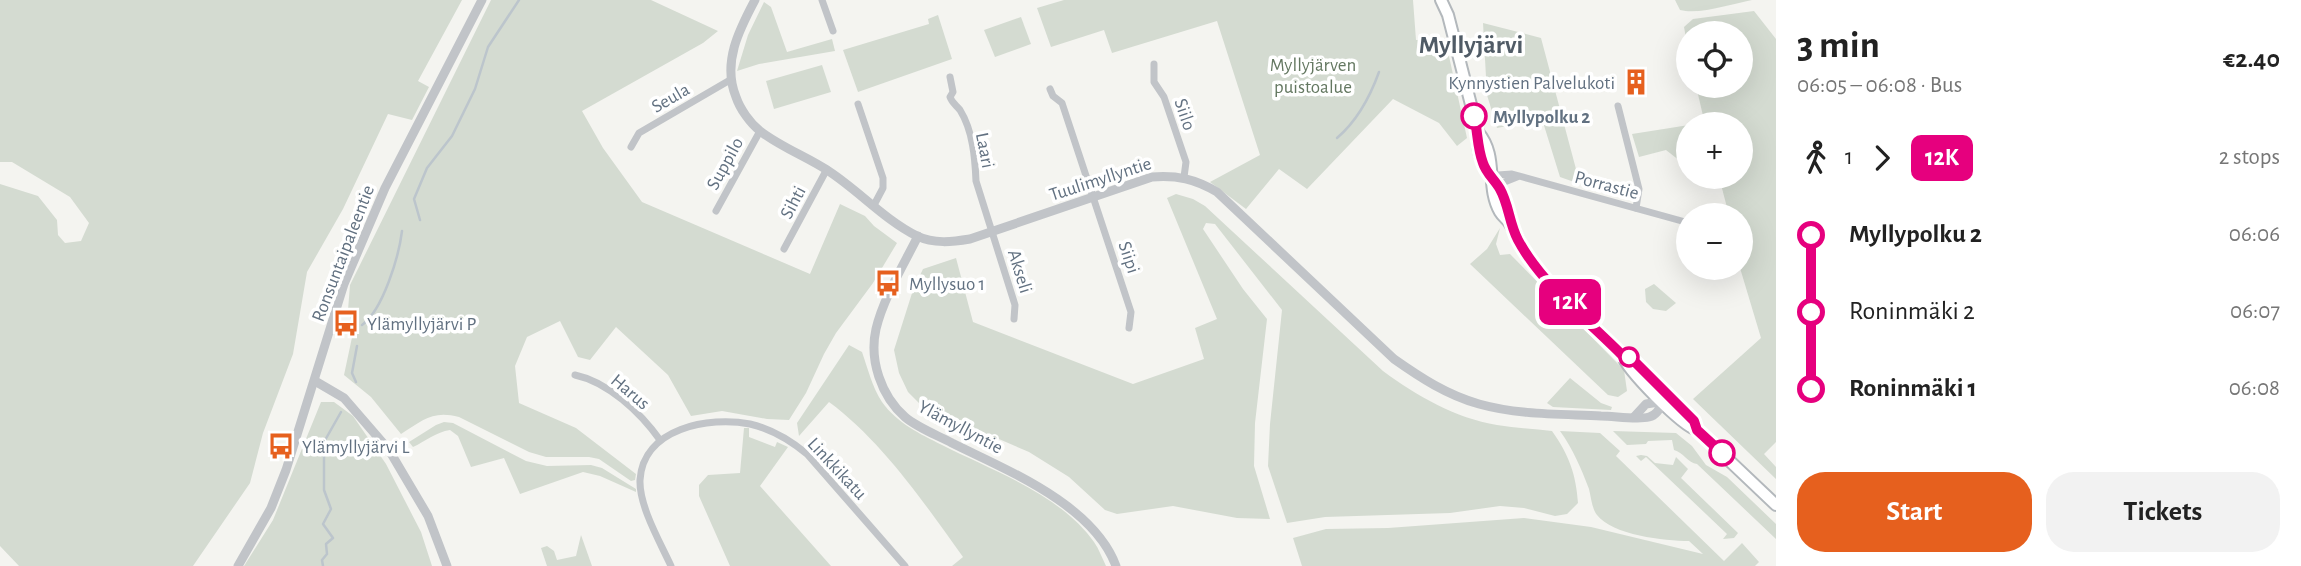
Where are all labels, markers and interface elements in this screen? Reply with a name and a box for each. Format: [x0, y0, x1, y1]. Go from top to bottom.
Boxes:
map controls [1676, 21, 1753, 280]
button: locate [1676, 21, 1753, 98]
text: 3 min [1797, 27, 1880, 65]
district label: Myllyjärvi [1419, 32, 1523, 58]
text: €2.40 [2223, 46, 2280, 72]
park label: Myllyjärven puistoalue [1270, 56, 1356, 97]
building icon: Kynnystien Palvelukoti [1621, 67, 1651, 97]
place label: Kynnystien Palvelukoti [1448, 74, 1615, 93]
text: 06:05 – 06:08 · Bus [1797, 74, 1962, 97]
street label: Seula [648, 80, 693, 117]
street label: Siilo [1170, 96, 1199, 133]
marker: Myllypolku 2 [1461, 103, 1487, 129]
place label: Myllypolku 2 [1493, 108, 1590, 127]
button: + [1676, 112, 1753, 189]
street label: Laari [972, 131, 997, 170]
street label: Suppilo [703, 134, 747, 193]
icon: walk [1797, 139, 1835, 177]
icon: forward [1863, 139, 1901, 177]
text: 1 [1845, 146, 1853, 169]
text: 12K [1925, 146, 1959, 170]
text: 2 stops [2219, 146, 2280, 169]
street label: Tuulimyllyntie [1047, 154, 1154, 205]
street label: Porrastie [1573, 168, 1641, 203]
street label: Ronsuntaipaleentie [309, 183, 378, 324]
street label: Sihti [777, 183, 810, 222]
button: − [1676, 203, 1753, 280]
text: Myllypolku 2 [1849, 221, 1982, 247]
text: 06:06 [2229, 223, 2280, 246]
street label: Siipi [1115, 239, 1143, 276]
street label: Akseli [1004, 247, 1035, 296]
bus stop icon: Myllysuo 1 [873, 268, 903, 298]
place label: Myllysuo 1 [909, 275, 985, 294]
line badge: 12K [1530, 279, 1610, 325]
text: 12K [1553, 290, 1587, 314]
text: Roninmäki 2 [1849, 298, 1975, 324]
text: 06:07 [2230, 300, 2280, 323]
bus stop icon: Ylämyllyjärvi P [331, 308, 361, 338]
place label: Ylämyllyjärvi P [367, 315, 476, 334]
unlabelled marker [1619, 347, 1639, 367]
street label: Harus [607, 371, 653, 414]
text: Roninmäki 1 [1849, 375, 1977, 401]
text: 06:08 [2229, 377, 2280, 400]
street label: Ylämyllyntie [915, 397, 1006, 458]
bus stop icon: Ylämyllyjärvi L [266, 431, 296, 461]
street label: Linkkikatu [804, 434, 870, 504]
place label: Ylämyllyjärvi L [302, 438, 409, 457]
unlabelled marker [1709, 440, 1735, 466]
button: Start [1797, 472, 2032, 552]
button: Tickets [2046, 472, 2280, 552]

